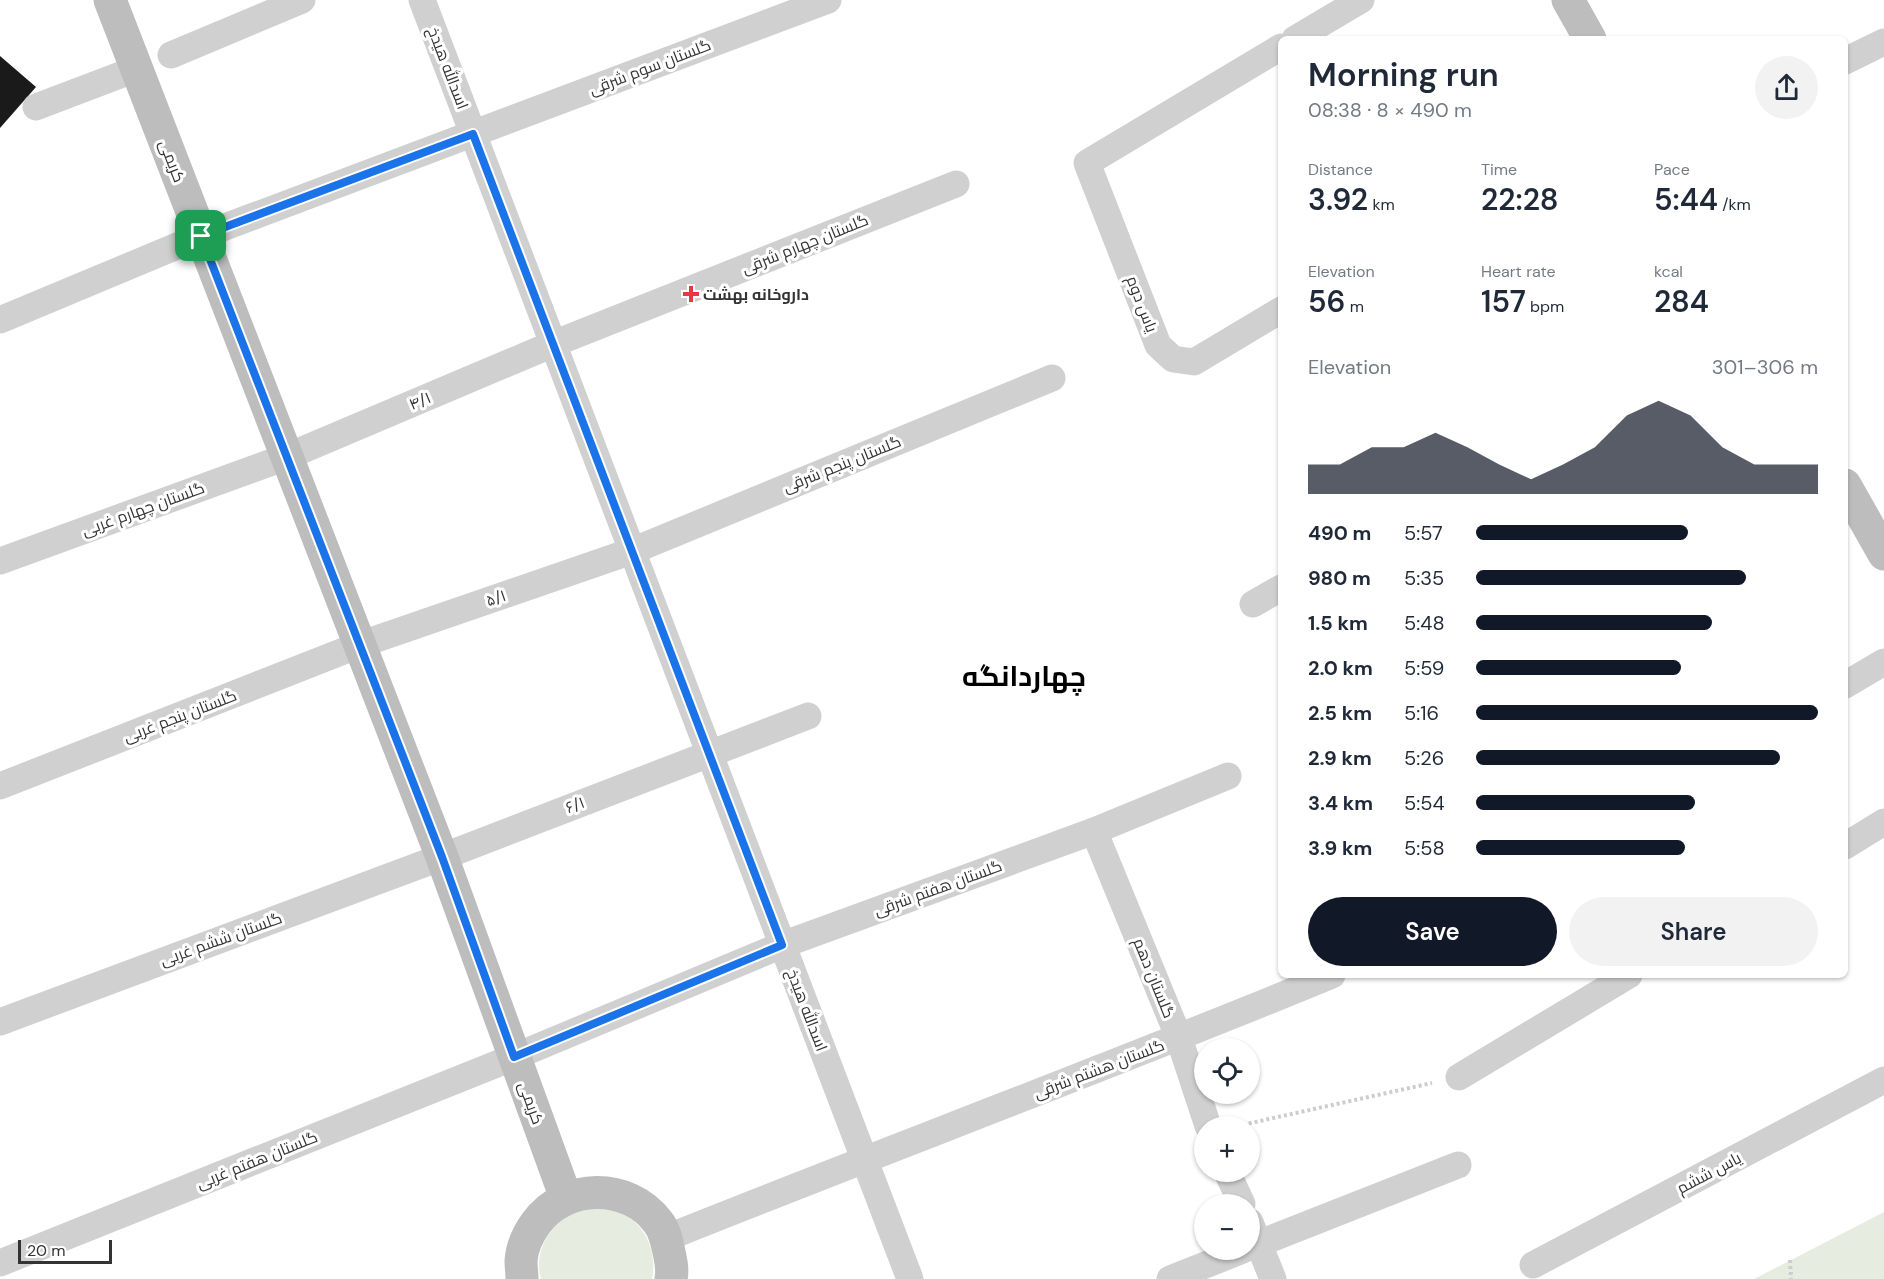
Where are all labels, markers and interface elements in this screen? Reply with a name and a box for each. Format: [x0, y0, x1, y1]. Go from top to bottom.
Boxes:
street label: اسدالله هیدخ [422, 24, 473, 113]
street label: گلستان سوم شرقی [586, 34, 714, 101]
text: Morning run [1308, 53, 1499, 96]
button: share [1755, 56, 1818, 119]
text: 08:38 · 8 × 490 m [1308, 97, 1472, 123]
street label: کریمی [154, 137, 190, 185]
text: Distance [1308, 159, 1373, 180]
text: Time [1481, 159, 1517, 180]
text: Pace [1654, 159, 1690, 180]
text: 3.92 [1308, 180, 1368, 219]
text: 22:28 [1481, 180, 1559, 219]
text: 5:44 [1654, 180, 1718, 219]
text: km [1368, 194, 1395, 215]
text: /km [1718, 194, 1751, 215]
street label: گلستان چهارم شرقی [739, 209, 872, 280]
pin [175, 210, 226, 261]
icon: arrive [184, 219, 217, 252]
text: Elevation [1308, 261, 1375, 282]
text: Heart rate [1481, 261, 1556, 282]
text: kcal [1654, 261, 1683, 282]
street label: یاس دوم [1121, 273, 1163, 336]
text: 56 [1308, 282, 1346, 321]
text: 157 [1481, 282, 1526, 321]
text: 284 [1654, 282, 1709, 321]
place label: داروخانه بهشت [703, 284, 809, 305]
marker: داروخانه بهشت [684, 287, 698, 301]
text: m [1346, 296, 1364, 317]
text: bpm [1526, 296, 1564, 317]
text: Elevation [1308, 354, 1391, 380]
text: 301–306 m [1712, 354, 1818, 380]
street label: ۴/۱ [406, 387, 434, 415]
street label: گلستان پنجم شرقی [780, 431, 905, 498]
street label: گلستان چهارم غربی [79, 477, 208, 542]
text: 490 m [1308, 520, 1371, 546]
text: 5:57 [1404, 520, 1443, 546]
text: 980 m [1308, 565, 1371, 591]
text: 5:35 [1404, 565, 1444, 591]
street label: ۵/۱ [483, 585, 509, 611]
text: 1.5 km [1308, 610, 1368, 636]
text: 5:48 [1404, 610, 1445, 636]
text: 2.0 km [1308, 655, 1373, 681]
text: 5:59 [1404, 655, 1444, 681]
district label: چهاردانگه [962, 658, 1086, 696]
street label: گلستان پنجم غربی [120, 685, 240, 748]
text: 2.5 km [1308, 700, 1372, 726]
text: 5:16 [1404, 700, 1439, 726]
text: 2.9 km [1308, 745, 1372, 771]
text: 5:26 [1404, 745, 1444, 771]
text: 3.4 km [1308, 790, 1373, 816]
text: 5:54 [1404, 790, 1445, 816]
street label: ۶/۱ [562, 792, 588, 818]
text: 3.9 km [1308, 835, 1372, 861]
text: 5:58 [1404, 835, 1445, 861]
street label: گلستان هفتم شرقی [871, 855, 1005, 922]
button: Save [1308, 897, 1557, 966]
button: Share [1569, 897, 1818, 966]
street label: گلستان ششم غربی [157, 907, 285, 972]
street label: گلستان دهم [1127, 935, 1180, 1022]
street label: اسدالله هیدخ [781, 966, 832, 1055]
street label: گلستان هشتم شرقی [1031, 1034, 1168, 1105]
map controls [1194, 1038, 1260, 1260]
button: locate [1194, 1038, 1260, 1104]
street label: کریمی [514, 1079, 548, 1127]
button: + [1194, 1116, 1260, 1182]
street label: گلستان هفتم غربی [193, 1126, 321, 1195]
street label: یاس ششم [1673, 1147, 1746, 1200]
button: − [1194, 1194, 1260, 1260]
scale bar [18, 1237, 112, 1264]
text: 20 m [27, 1240, 66, 1261]

